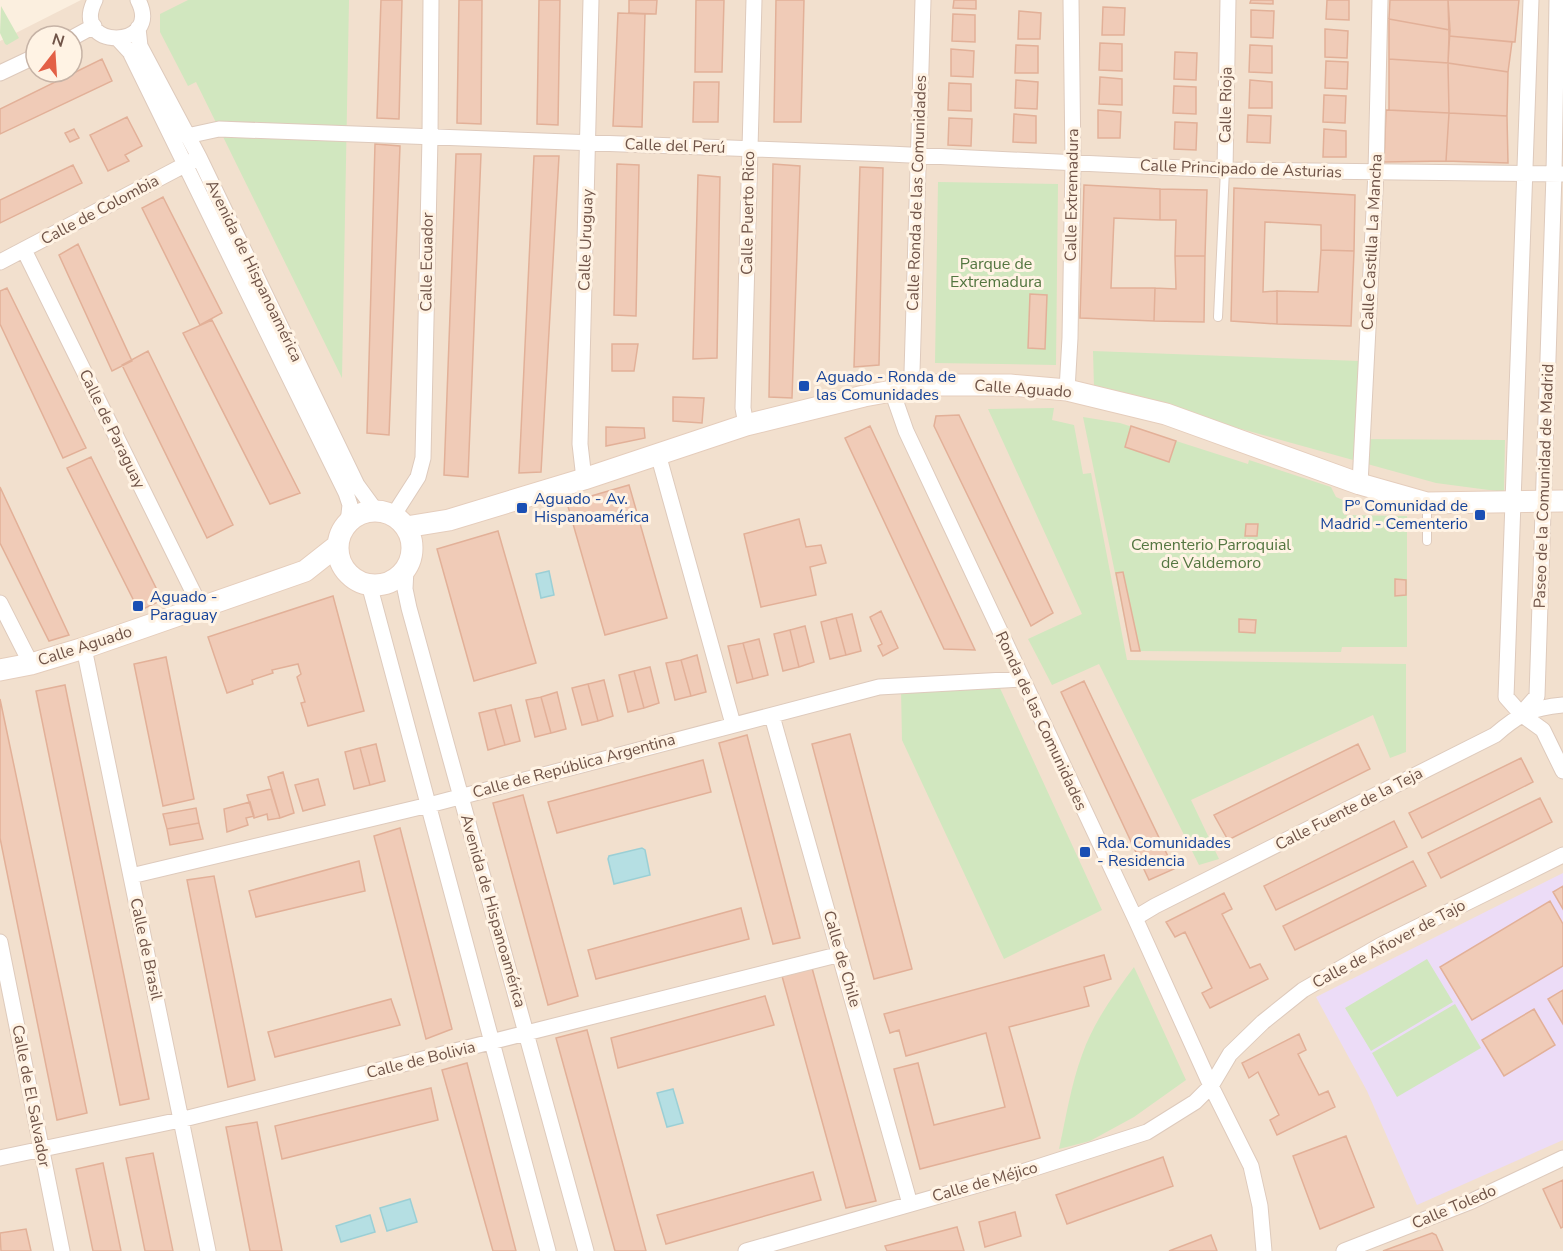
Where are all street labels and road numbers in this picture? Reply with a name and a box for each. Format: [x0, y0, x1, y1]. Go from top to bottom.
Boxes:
street label: Calle Rioja [1214, 67, 1238, 143]
street label: Calle Ronda de las Comunidades [902, 75, 932, 311]
street label: Calle Extremadura [1060, 128, 1084, 262]
street label: Calle del Perú [624, 133, 726, 159]
street label: Calle Puerto Rico [736, 151, 760, 275]
street label: Calle Castilla La Mancha [1356, 153, 1388, 331]
street label: Calle Principado de Asturias [1140, 154, 1342, 184]
street label: Calle de Colombia [37, 170, 163, 250]
street label: Avenida de Hispanoamérica [200, 176, 308, 366]
street label: Calle Uruguay [573, 188, 599, 292]
street label: Calle Ecuador [415, 212, 439, 312]
street label: Paseo de la Comunidad de Madrid [1529, 363, 1559, 609]
street label: Calle de Paraguay [74, 366, 151, 493]
street label: Calle Aguado [974, 375, 1073, 403]
street label: Calle Aguado [35, 620, 135, 672]
street label: Ronda de las Comunidades [990, 628, 1092, 814]
street label: Calle de República Argentina [470, 728, 678, 804]
street label: Calle Fuente de la Teja [1271, 762, 1427, 856]
street label: Avenida de Hispanoamérica [455, 812, 531, 1010]
street label: Calle de Añover de Tajo [1309, 894, 1470, 994]
street label: Calle de Brasil [124, 896, 168, 1002]
street label: Calle de Chile [818, 908, 866, 1010]
street label: Calle de El Salvador [6, 1023, 56, 1169]
street label: Calle de Bolivia [364, 1036, 478, 1084]
street label: Calle de Méjico [930, 1156, 1040, 1208]
street label: Calle Toledo [1408, 1179, 1500, 1235]

